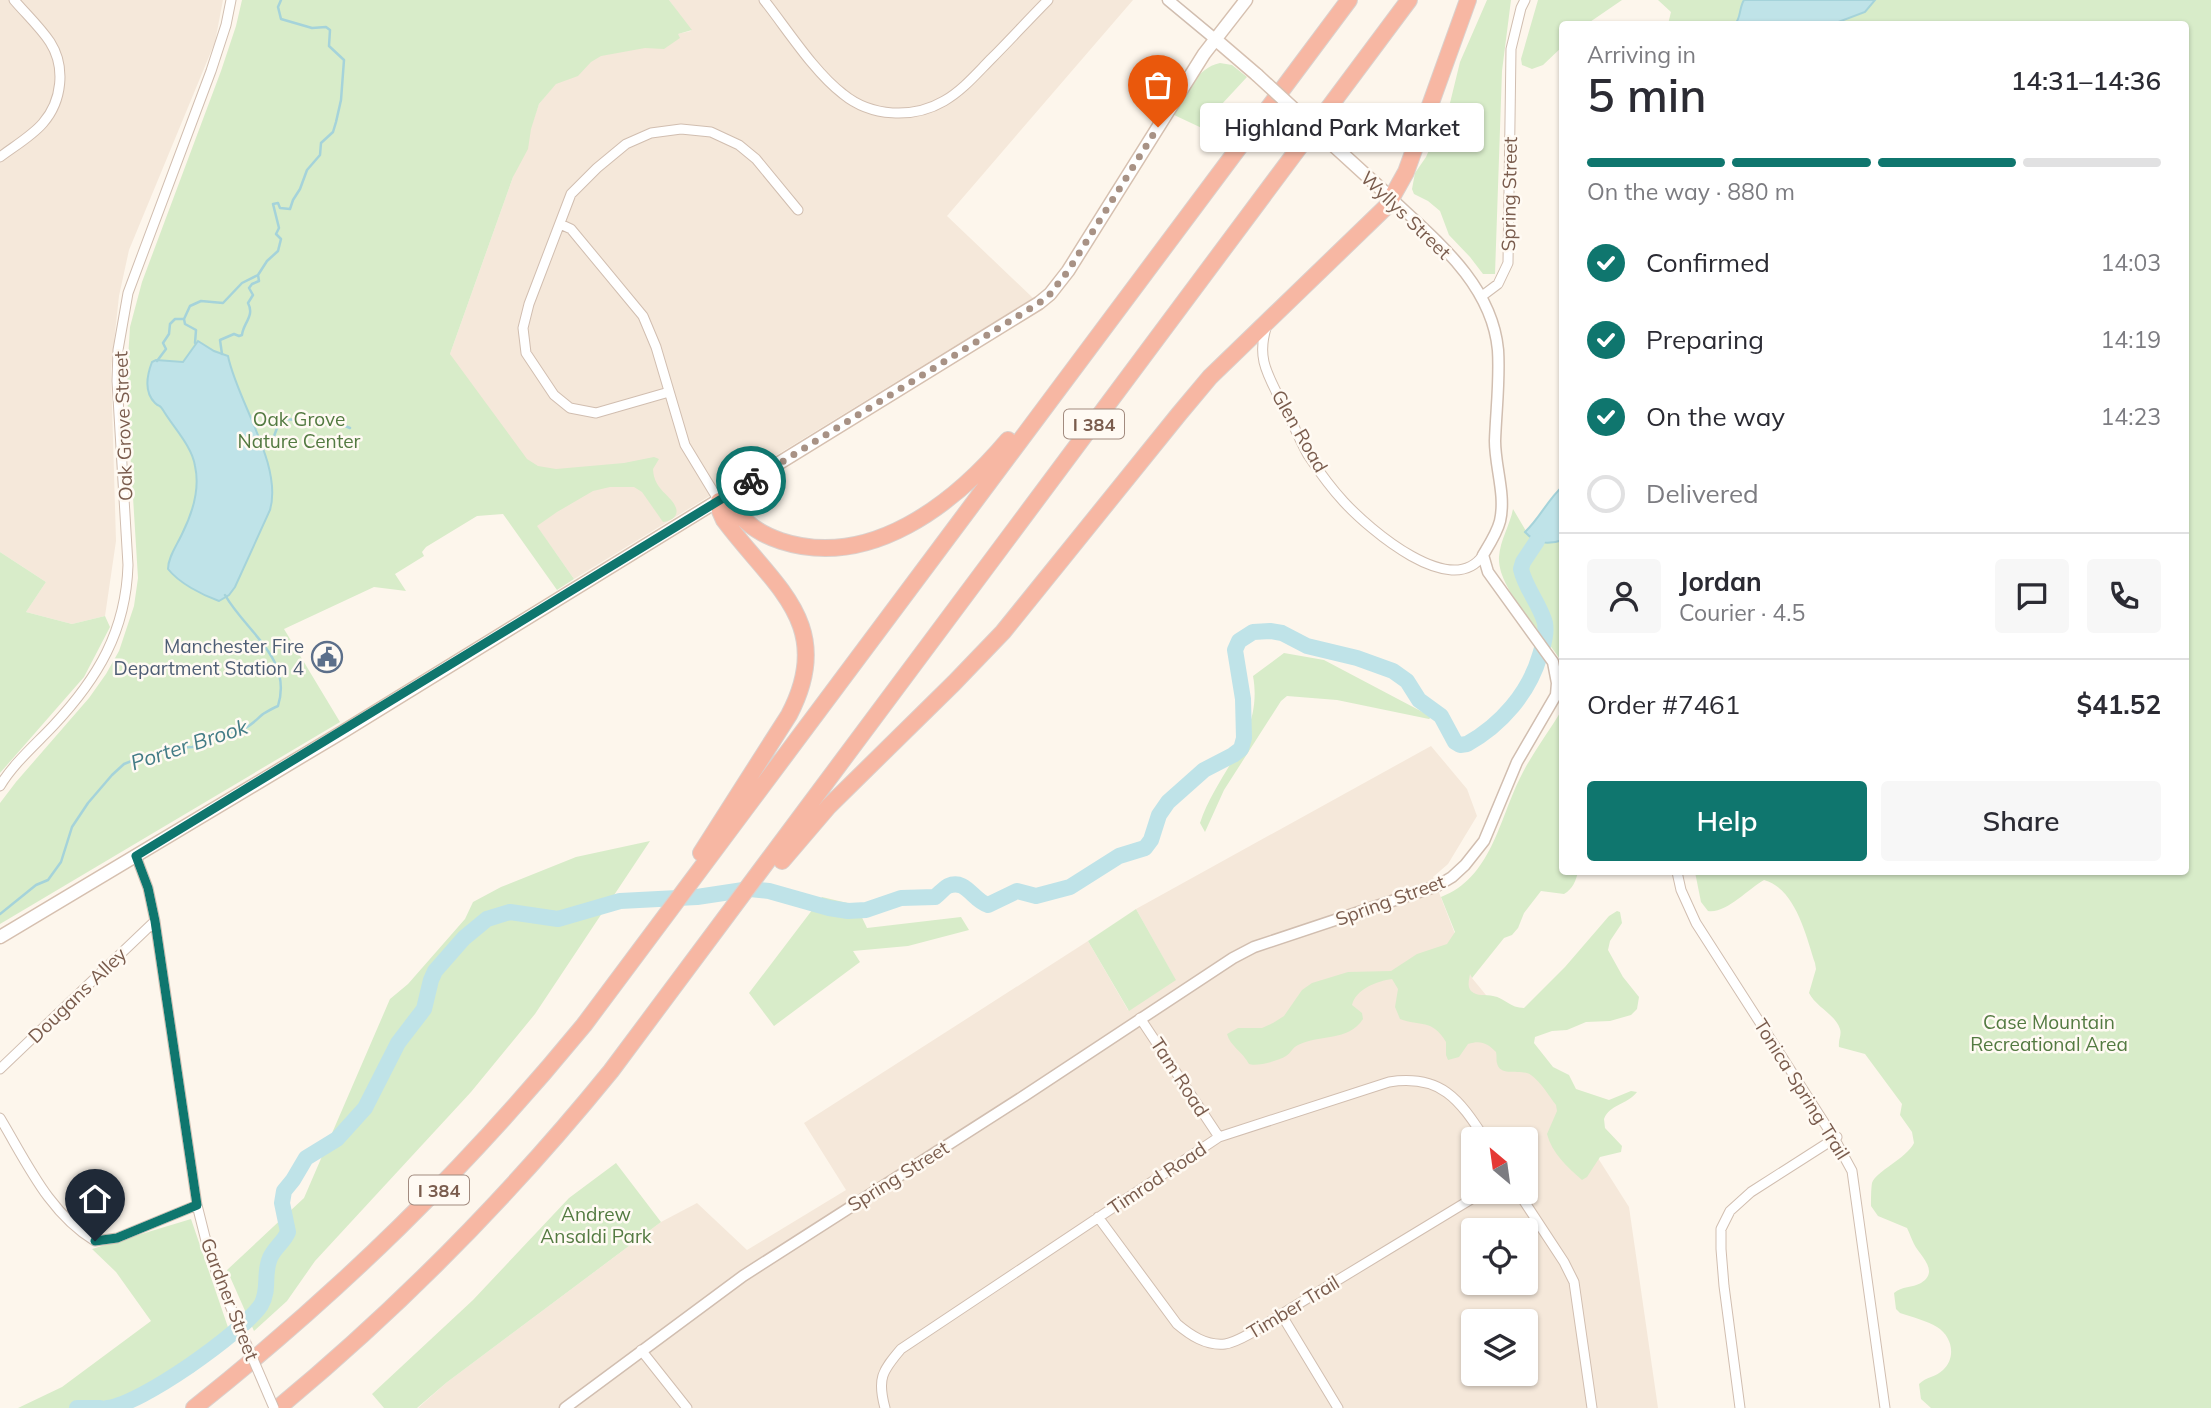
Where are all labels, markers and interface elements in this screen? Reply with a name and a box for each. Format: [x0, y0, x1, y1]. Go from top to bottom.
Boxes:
text: Arriving in [1587, 40, 1696, 69]
pin [1128, 55, 1188, 127]
text: 14:31–14:36 [2011, 64, 2161, 97]
icon: bag [1139, 66, 1177, 104]
text: 5 min [1587, 66, 1706, 124]
callout: Highland Park Market [1200, 102, 1484, 152]
text: Highland Park Market [1224, 113, 1460, 142]
street label: Spring Street [1496, 136, 1522, 252]
street label: Wyllys Street [1356, 166, 1457, 264]
text: On the way · 880 m [1587, 177, 1795, 206]
icon: check [1587, 244, 1625, 282]
text: Confirmed [1646, 246, 1770, 279]
text: 14:03 [2101, 248, 2161, 277]
icon: check [1587, 321, 1625, 359]
text: Preparing [1646, 323, 1764, 356]
text: 14:19 [2101, 325, 2161, 354]
street label: Oak Grove Street [108, 350, 138, 501]
street label: Glen Road [1267, 385, 1333, 477]
icon: check [1587, 398, 1625, 436]
text: On the way [1646, 400, 1785, 433]
text: 14:23 [2101, 402, 2161, 431]
park label: Oak Grove Nature Center [238, 407, 361, 453]
road number: I 384 [1064, 410, 1124, 438]
courier [716, 446, 786, 516]
icon: bike [732, 462, 770, 500]
text: Delivered [1646, 477, 1759, 510]
button: person [1587, 559, 1661, 633]
button: chat [1995, 559, 2069, 633]
button: phone [2087, 559, 2161, 633]
text: Jordan [1679, 565, 1762, 598]
text: Courier · 4.5 [1679, 598, 1805, 627]
place label: Manchester Fire Department Station 4 [113, 634, 304, 680]
public building icon: Manchester Fire Department Station 4 [310, 640, 344, 674]
text: Order #7461 [1587, 688, 1740, 721]
text: $41.52 [2077, 688, 2161, 721]
water label: Porter Brook [127, 712, 252, 775]
button: Help [1587, 781, 1867, 861]
button: Share [1881, 781, 2161, 861]
street label: Spring Street [1332, 869, 1448, 931]
street label: Dougans Alley [23, 942, 131, 1048]
park label: Case Mountain Recreational Area [1970, 1010, 2128, 1056]
street label: Tonica Spring Trail [1749, 1014, 1855, 1164]
street label: Tam Road [1146, 1033, 1214, 1121]
north arrow [1461, 1127, 1538, 1204]
map controls [1461, 1127, 1538, 1386]
street label: Spring Street [843, 1135, 953, 1217]
street label: Timrod Road [1103, 1136, 1211, 1220]
pin [65, 1169, 125, 1241]
road number: I 384 [409, 1176, 469, 1204]
icon: home [76, 1180, 114, 1218]
park label: Andrew Ansaldi Park [540, 1202, 652, 1248]
button: locate [1461, 1218, 1538, 1295]
street label: Gardner Street [196, 1234, 265, 1364]
street label: Timber Trail [1242, 1270, 1344, 1344]
button: layers [1461, 1309, 1538, 1386]

